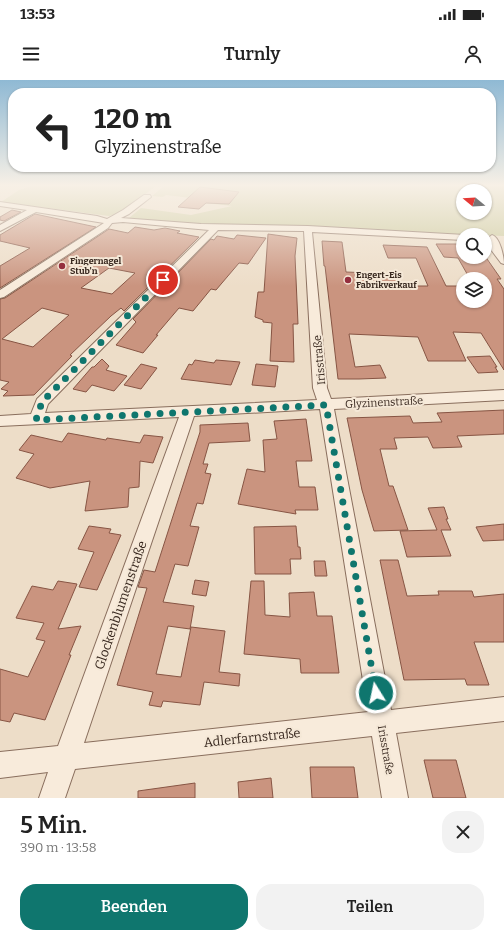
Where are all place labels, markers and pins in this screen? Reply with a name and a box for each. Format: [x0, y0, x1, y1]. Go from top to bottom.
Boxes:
place label: Fingernagel Stub'n [70, 256, 122, 276]
marker: Fingernagel Stub'n [57, 261, 67, 271]
pin [146, 263, 180, 297]
place label: Engert-Eis Fabrikverkauf [356, 270, 417, 290]
marker: Engert-Eis Fabrikverkauf [343, 275, 353, 285]

